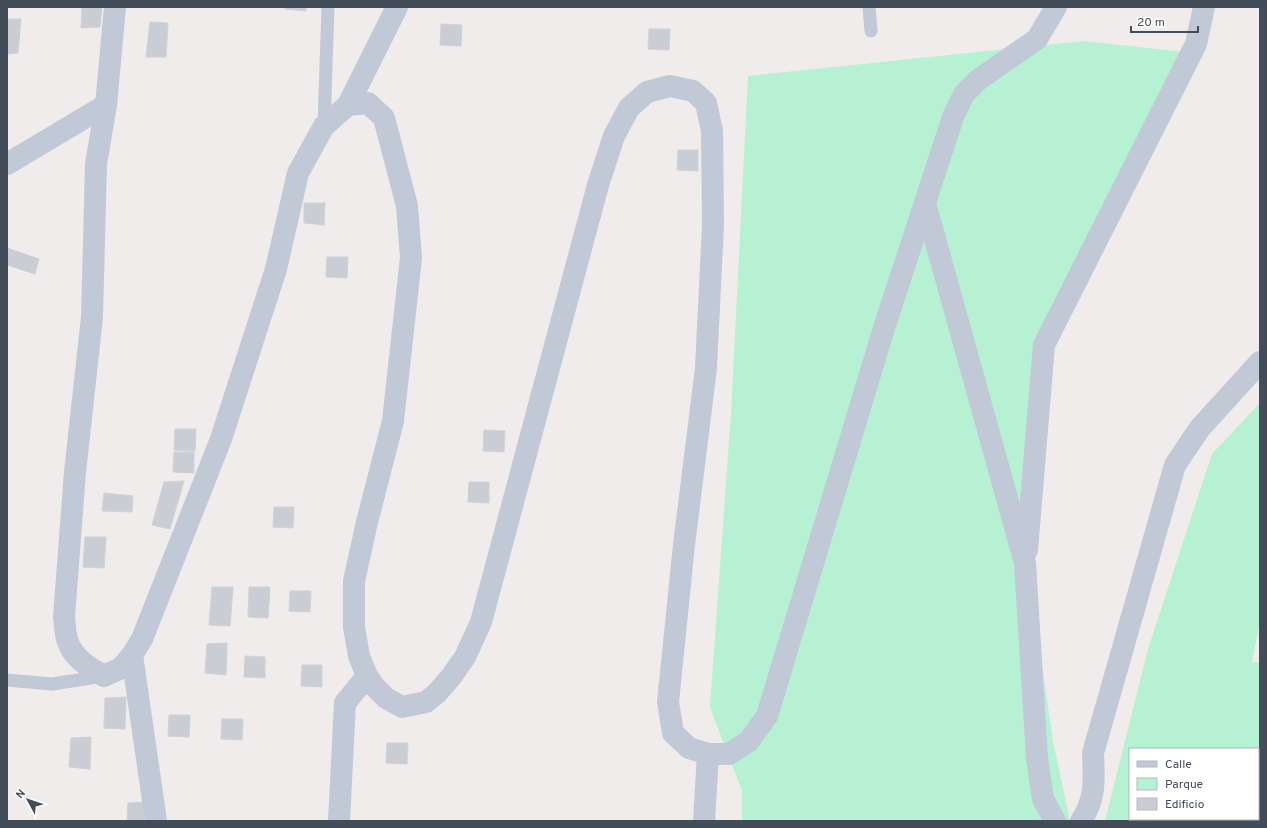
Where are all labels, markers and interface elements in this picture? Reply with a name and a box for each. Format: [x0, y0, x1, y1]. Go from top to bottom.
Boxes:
scale bar [1131, 8, 1198, 34]
text: 20 m [1137, 15, 1165, 31]
legend [1129, 748, 1259, 820]
text: Calle [1165, 757, 1192, 773]
text: Parque [1165, 777, 1203, 793]
north arrow [8, 780, 48, 820]
text: N [13, 787, 29, 802]
text: Edificio [1165, 797, 1205, 813]

